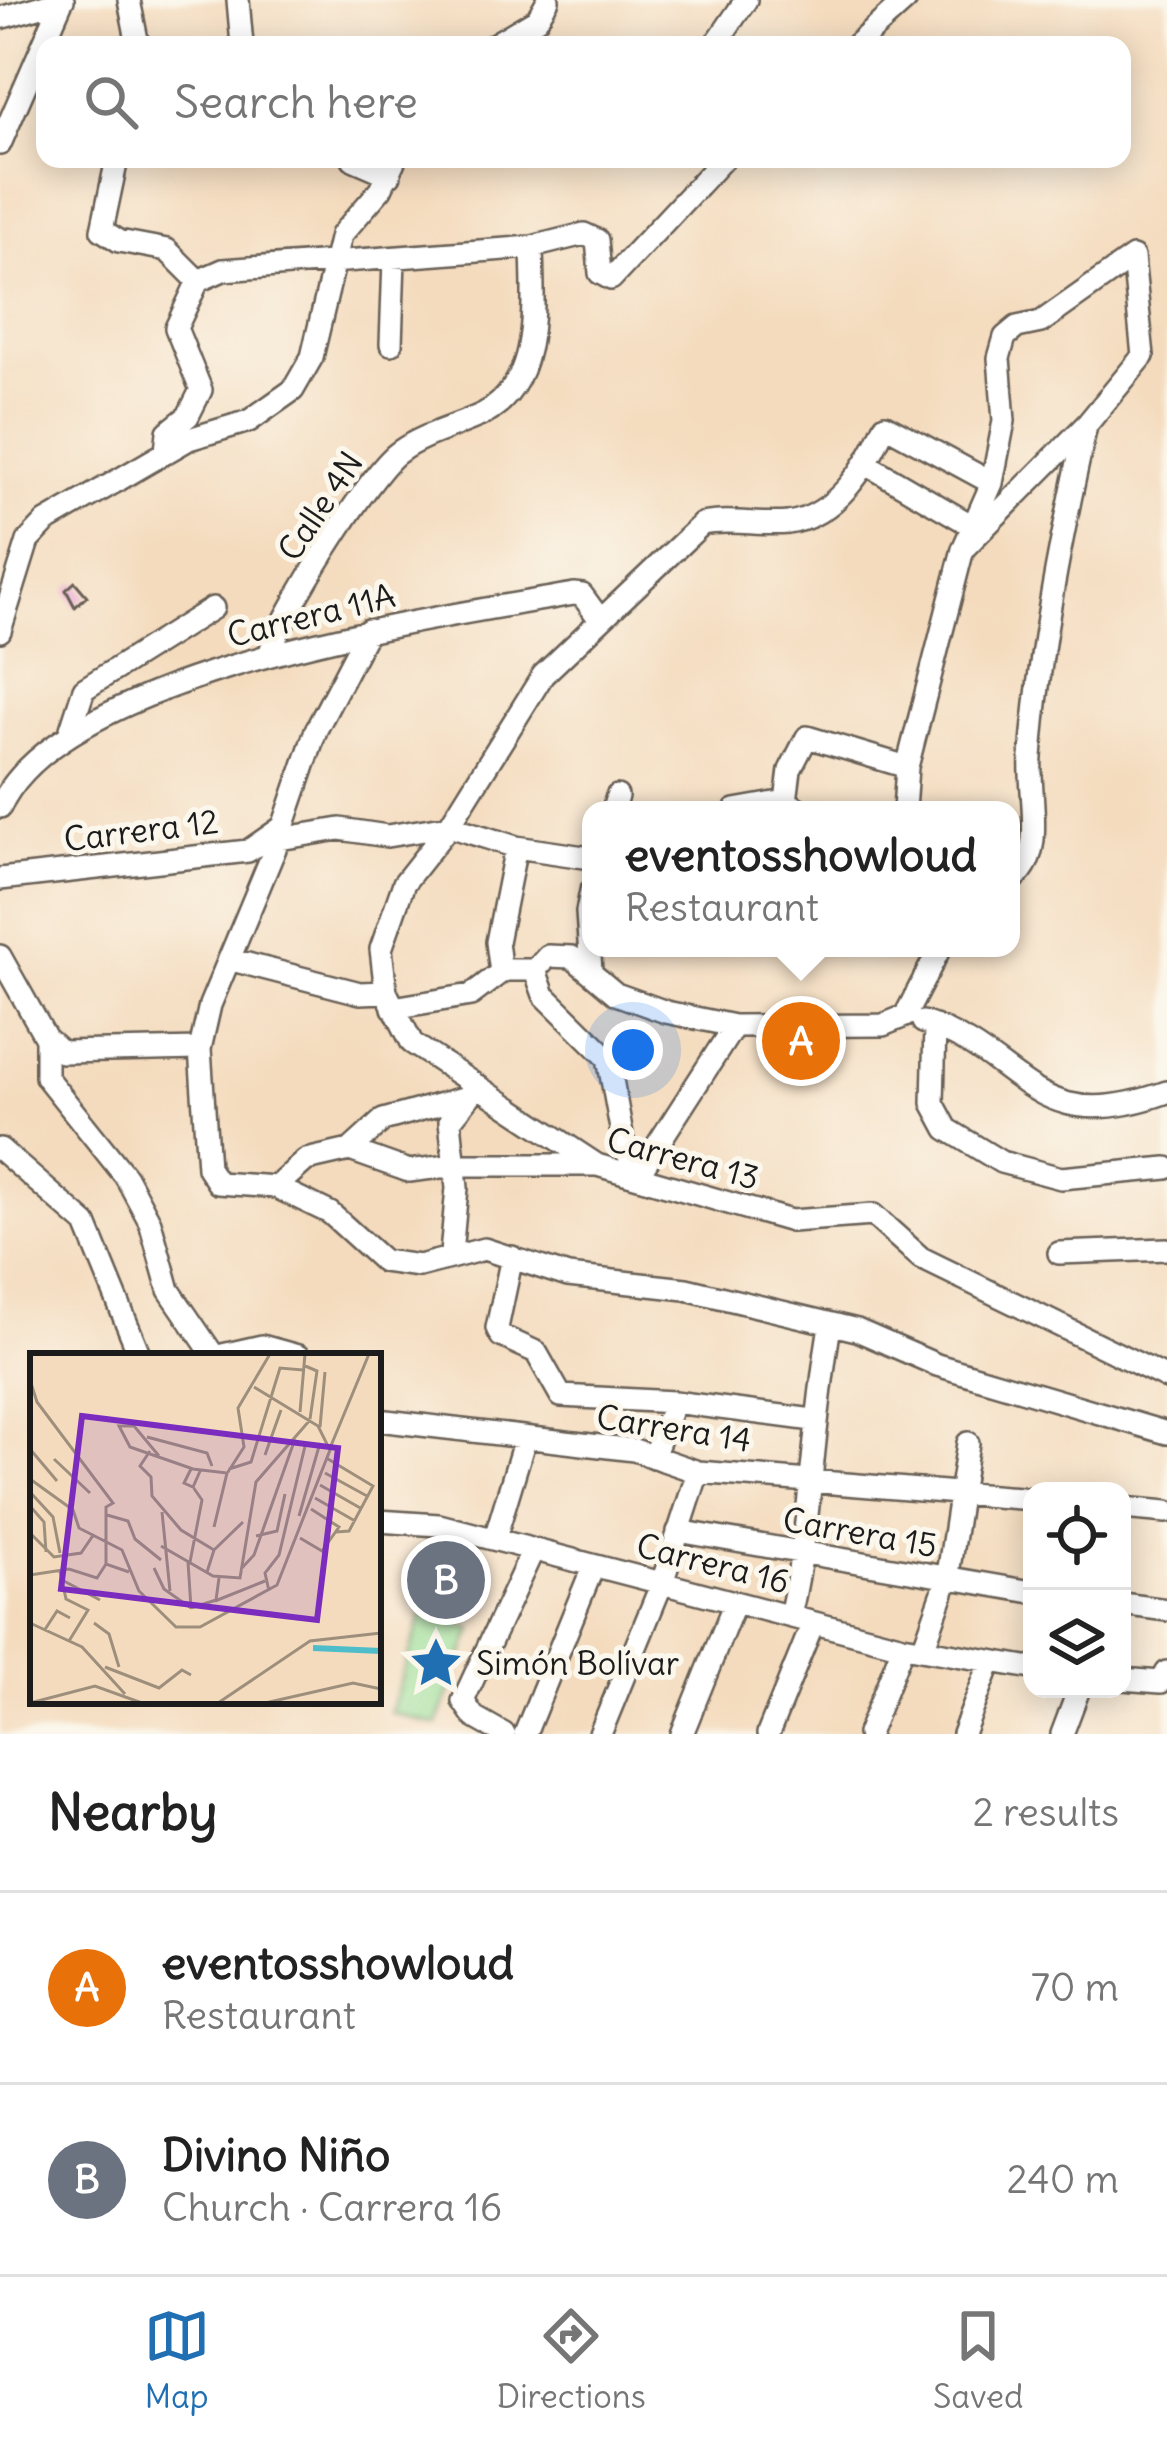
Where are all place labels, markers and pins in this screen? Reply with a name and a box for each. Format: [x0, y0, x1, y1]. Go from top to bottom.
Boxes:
pin: A [762, 996, 840, 1086]
pin: B [407, 1535, 485, 1625]
place icon: Simón Bolívar [407, 1634, 465, 1692]
place label: Simón Bolívar [476, 1642, 679, 1684]

